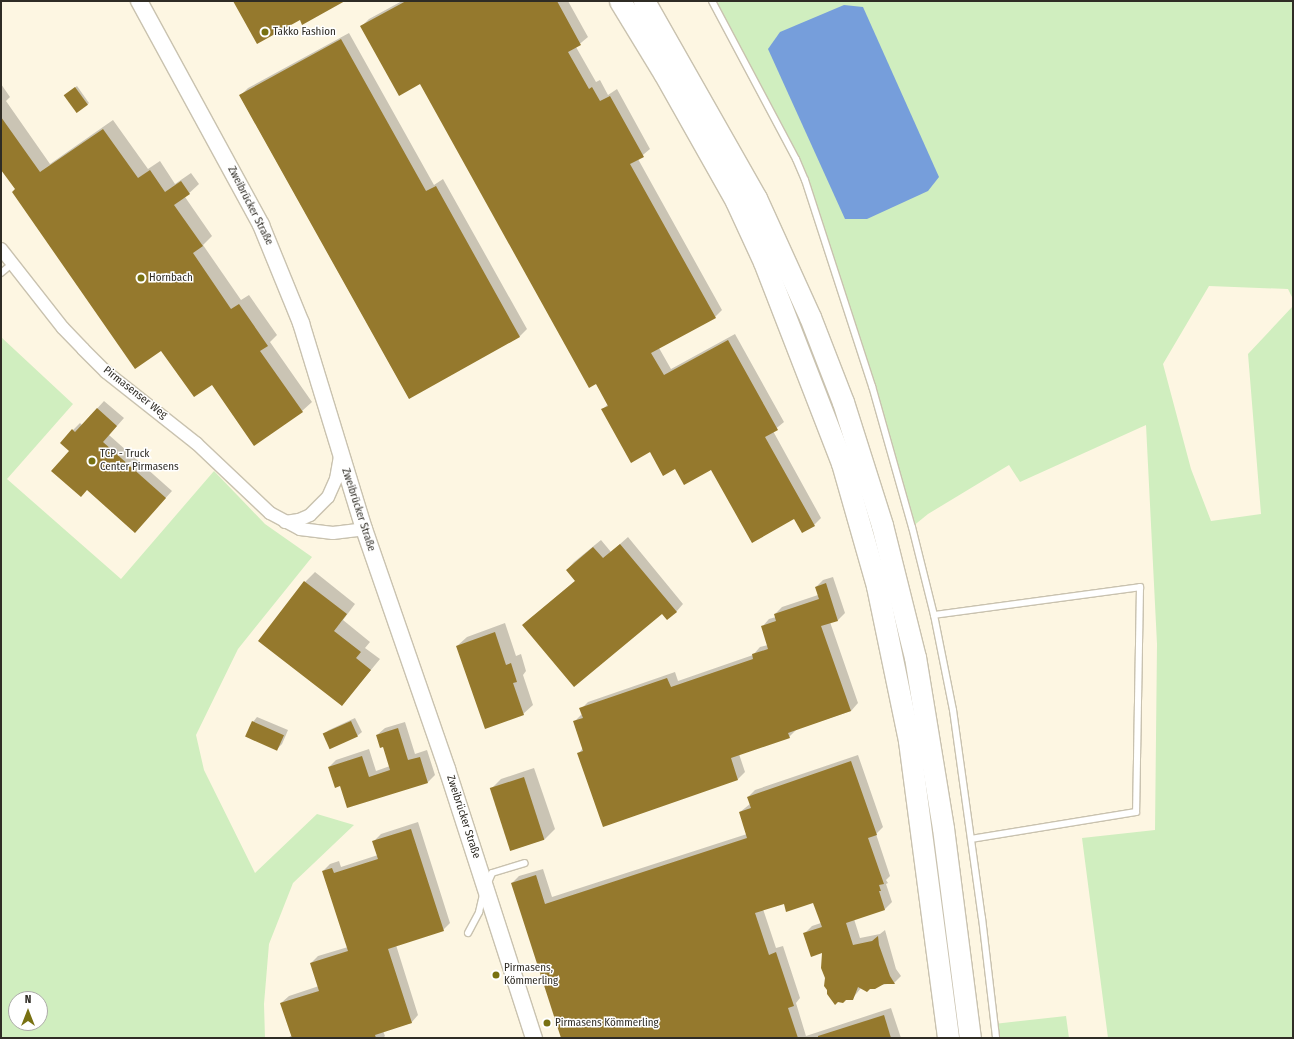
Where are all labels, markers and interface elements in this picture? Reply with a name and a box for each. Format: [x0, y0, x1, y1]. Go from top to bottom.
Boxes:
place label: Takko Fashion [273, 25, 336, 39]
marker: Takko Fashion [260, 27, 270, 37]
street label: Zweibrücker Straße [224, 164, 276, 248]
place label: Hornbach [149, 271, 193, 285]
marker: Hornbach [136, 273, 146, 283]
street label: Pirmasenser Weg [100, 364, 170, 422]
place label: TCP - Truck Center Pirmasens [100, 448, 179, 474]
marker: TCP - Truck Center Pirmasens [87, 456, 97, 466]
street label: Zweibrücker Straße [338, 467, 378, 553]
street label: Zweibrücker Straße [443, 774, 483, 860]
place label: Pirmasens, Kömmerling [504, 962, 558, 988]
marker: Pirmasens, Kömmerling [491, 970, 501, 980]
north arrow [8, 991, 48, 1031]
text: N [25, 993, 31, 1006]
place label: Pirmasens Kömmerling [555, 1016, 659, 1030]
marker: Pirmasens Kömmerling [542, 1018, 552, 1028]

